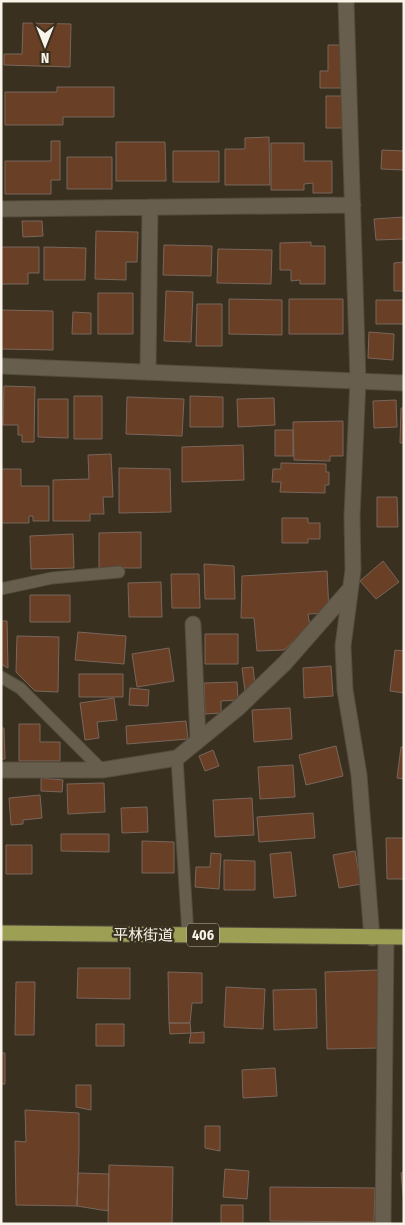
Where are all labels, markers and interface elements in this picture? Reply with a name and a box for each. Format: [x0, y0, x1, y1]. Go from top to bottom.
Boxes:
north arrow [20, 20, 70, 70]
text: N [41, 49, 49, 66]
road number: 406 [187, 924, 219, 946]
street label: 平林街道 [113, 925, 173, 945]

